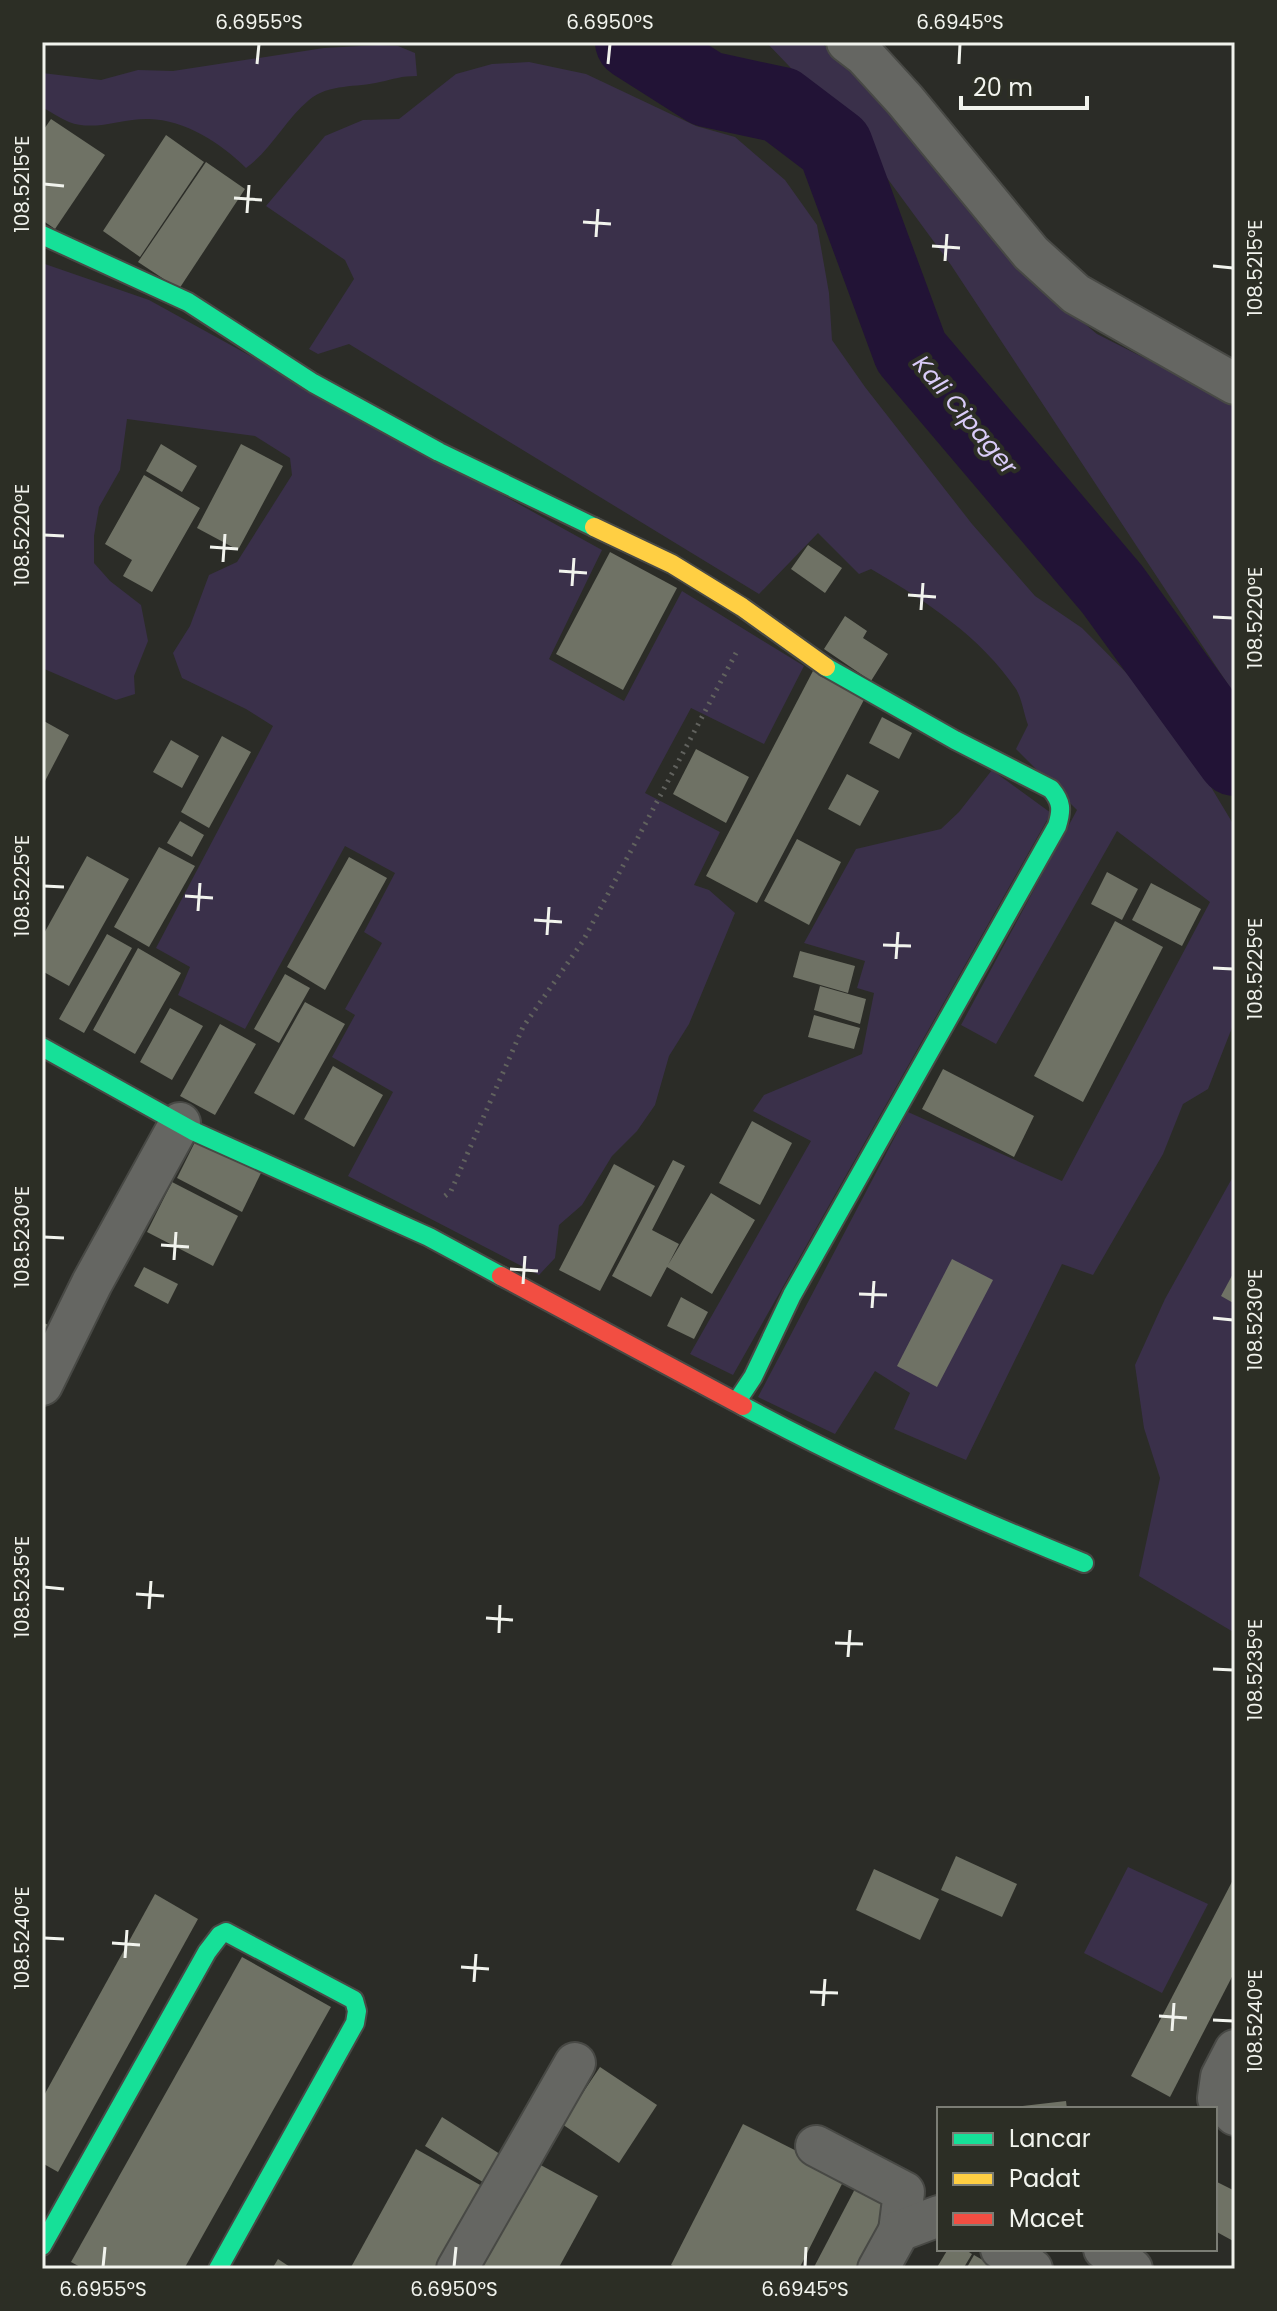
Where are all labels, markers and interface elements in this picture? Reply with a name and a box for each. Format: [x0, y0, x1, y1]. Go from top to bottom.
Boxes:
text: 6.6955°S [215, 8, 303, 36]
text: 6.6950°S [566, 8, 654, 36]
text: 6.6945°S [916, 8, 1004, 36]
scale bar [961, 60, 1087, 110]
text: 20 m [973, 71, 1033, 104]
text: 108.5215°E [8, 135, 36, 233]
text: 108.5215°E [1241, 219, 1269, 317]
water label: Kali Cipager [906, 348, 1026, 482]
text: 108.5220°E [8, 484, 36, 586]
text: 108.5220°E [1241, 567, 1269, 669]
text: 108.5225°E [8, 835, 36, 937]
text: 108.5225°E [1241, 918, 1269, 1020]
text: 108.5230°E [8, 1186, 36, 1288]
text: 108.5230°E [1241, 1269, 1269, 1371]
text: 108.5235°E [8, 1536, 36, 1638]
text: 108.5235°E [1241, 1619, 1269, 1721]
text: 108.5240°E [8, 1886, 36, 1990]
text: 108.5240°E [1241, 1969, 1269, 2073]
legend [937, 2107, 1217, 2251]
text: Lancar [1009, 2122, 1091, 2155]
text: Padat [1009, 2162, 1080, 2195]
text: Macet [1009, 2202, 1084, 2235]
text: 6.6955°S [59, 2275, 147, 2303]
text: 6.6950°S [410, 2275, 498, 2303]
text: 6.6945°S [761, 2275, 849, 2303]

